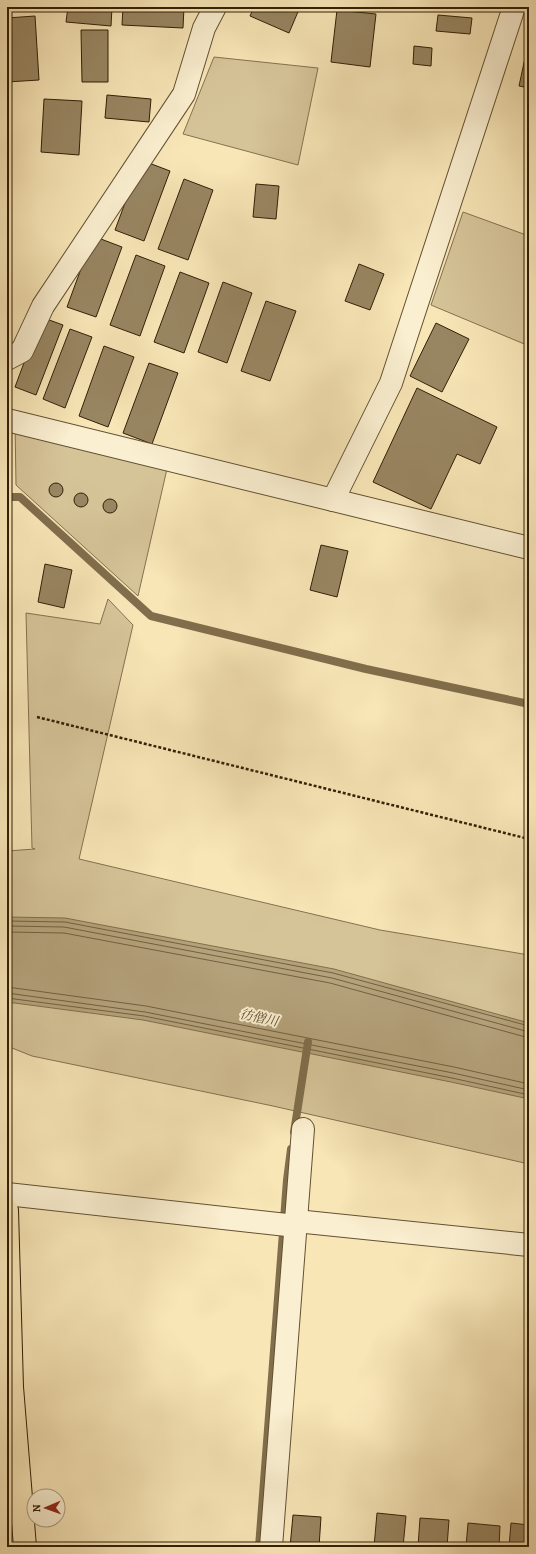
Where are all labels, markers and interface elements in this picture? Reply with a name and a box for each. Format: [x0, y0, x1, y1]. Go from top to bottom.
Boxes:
water label: 彷僧川 [238, 1005, 282, 1030]
north arrow [26, 1488, 66, 1528]
text: N [29, 1504, 44, 1513]

